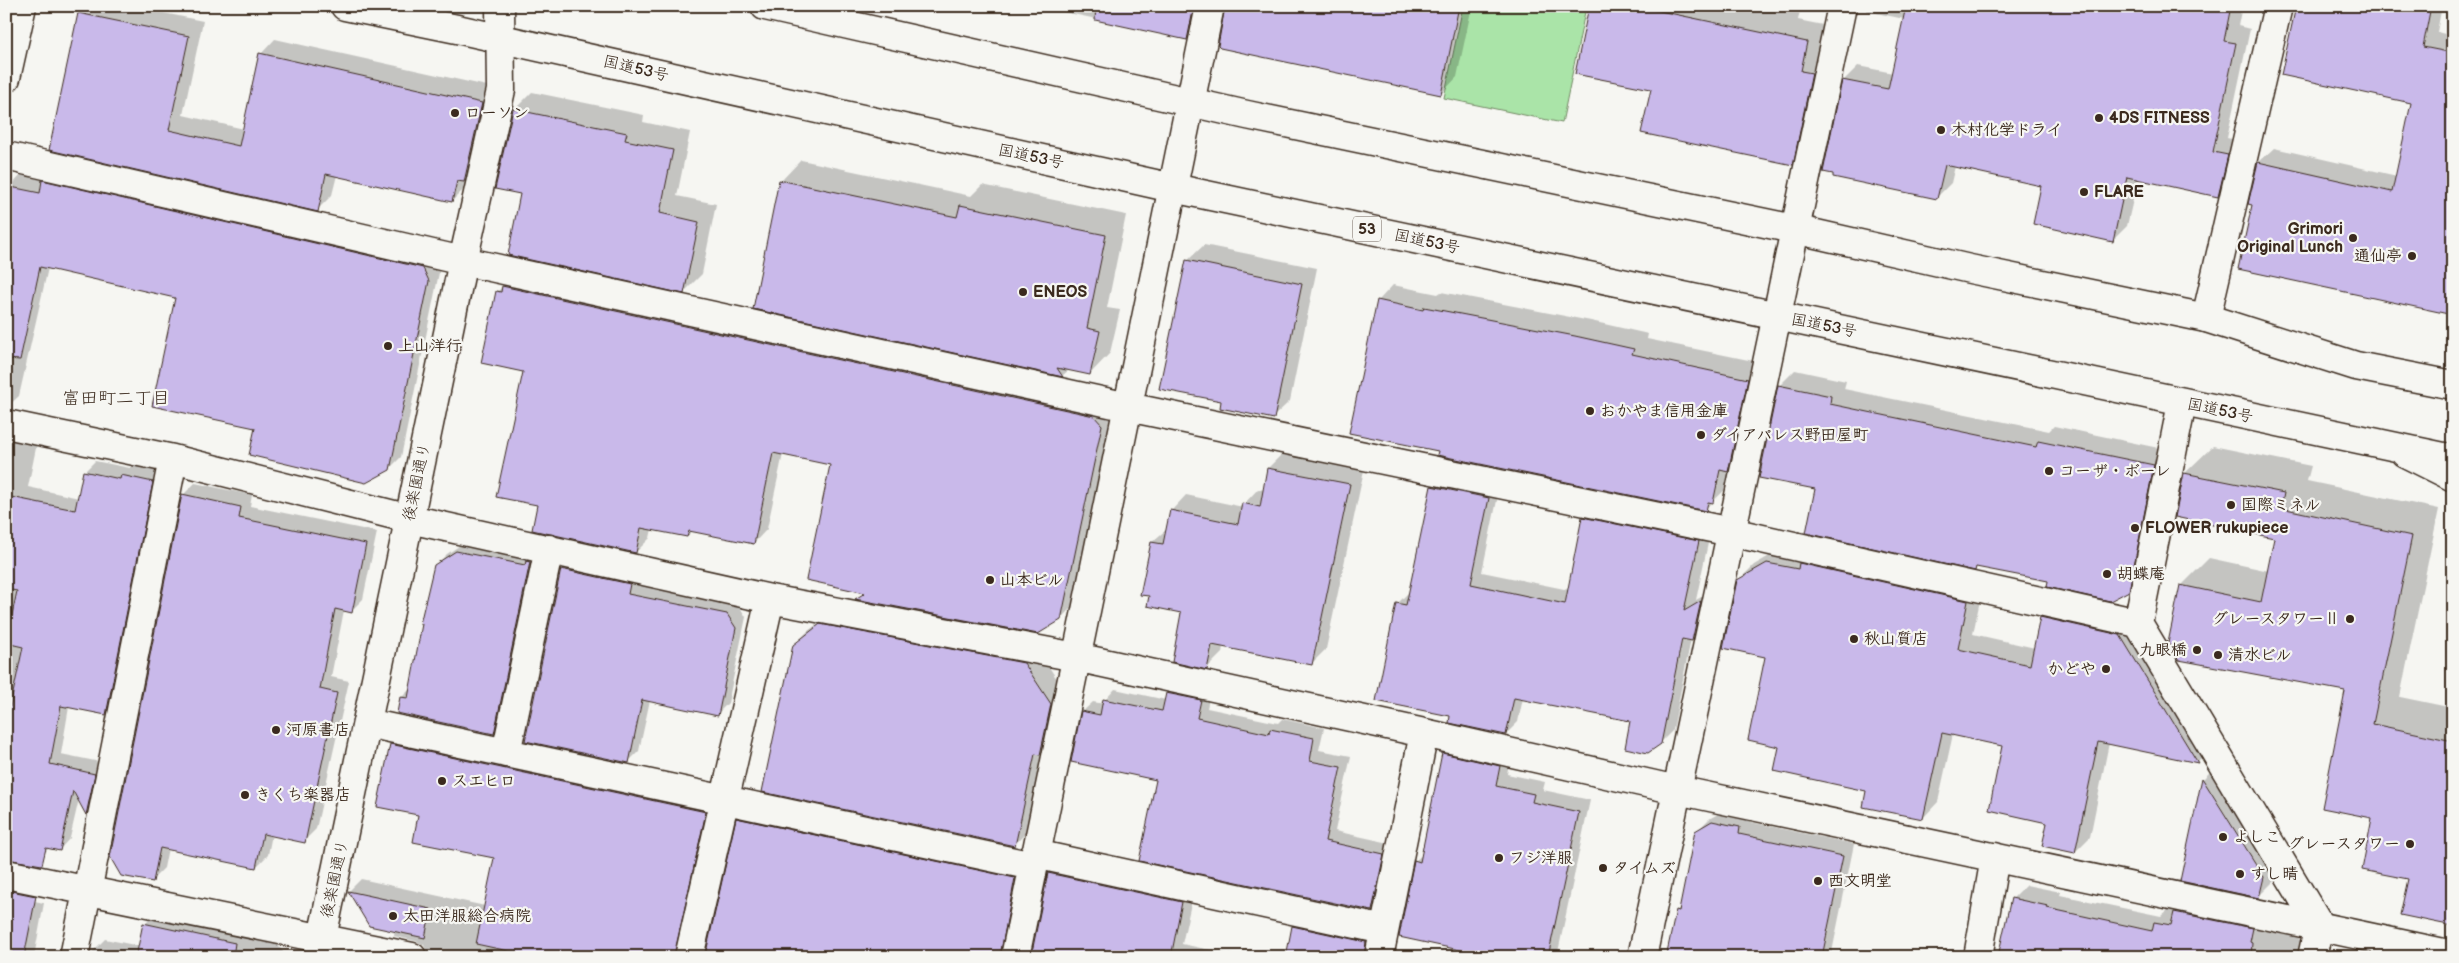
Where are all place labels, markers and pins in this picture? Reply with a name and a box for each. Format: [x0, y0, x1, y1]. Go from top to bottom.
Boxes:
place label: ローソン [465, 104, 529, 123]
marker: ローソン [449, 107, 461, 119]
place label: 4DS FITNESS [2109, 109, 2210, 128]
marker: 4DS FITNESS [2093, 112, 2105, 124]
place label: 木村化学ドライ [1951, 121, 2063, 140]
marker: 木村化学ドライ [1935, 124, 1947, 136]
place label: FLARE [2094, 183, 2144, 202]
marker: FLARE [2078, 186, 2090, 198]
place label: Grimori Original Lunch [2237, 220, 2343, 257]
marker: Grimori Original Lunch [2347, 232, 2359, 244]
place label: 通仙亭 [2354, 247, 2402, 266]
marker: 通仙亭 [2406, 250, 2418, 262]
place label: ENEOS [1033, 283, 1088, 302]
marker: ENEOS [1017, 286, 1029, 298]
place label: 上山洋行 [398, 337, 462, 356]
marker: 上山洋行 [382, 340, 394, 352]
place label: おかやま信用金庫 [1600, 402, 1728, 421]
marker: おかやま信用金庫 [1584, 405, 1596, 417]
place label: ダイアパレス野田屋町 [1711, 426, 1868, 445]
marker: ダイアパレス野田屋町 [1695, 429, 1707, 441]
place label: コーザ・ボーレ [2059, 462, 2171, 481]
marker: コーザ・ボーレ [2043, 465, 2055, 477]
place label: 国際ミネル [2241, 496, 2321, 515]
marker: 国際ミネル [2225, 499, 2237, 511]
place label: FLOWER rukupiece [2145, 519, 2288, 538]
marker: FLOWER rukupiece [2129, 522, 2141, 534]
place label: 胡蝶庵 [2117, 565, 2165, 584]
marker: 胡蝶庵 [2101, 568, 2113, 580]
place label: 山本ビル [1000, 571, 1064, 590]
marker: 山本ビル [984, 574, 996, 586]
place label: グレースタワーⅡ [2212, 610, 2340, 629]
marker: グレースタワーⅡ [2344, 613, 2356, 625]
place label: 秋山質店 [1864, 630, 1928, 649]
marker: 秋山質店 [1848, 633, 1860, 645]
place label: 九眼橋 [2139, 641, 2187, 660]
marker: 九眼橋 [2191, 644, 2203, 656]
place label: 清水ビル [2228, 646, 2292, 665]
marker: 清水ビル [2212, 649, 2224, 661]
place label: かどや [2047, 660, 2096, 679]
marker: かどや [2100, 663, 2112, 675]
place label: 河原書店 [286, 721, 350, 740]
marker: 河原書店 [270, 724, 282, 736]
place label: スエヒロ [452, 772, 516, 791]
marker: スエヒロ [436, 775, 448, 787]
place label: きくち楽器店 [255, 786, 351, 805]
marker: きくち楽器店 [239, 789, 251, 801]
place label: よしこ [2233, 828, 2281, 847]
marker: よしこ [2217, 831, 2229, 843]
place label: グレースタワー [2288, 835, 2400, 854]
marker: グレースタワー [2404, 838, 2416, 850]
place label: フジ洋服 [1509, 849, 1573, 868]
marker: フジ洋服 [1493, 852, 1505, 864]
place label: タイムズ [1613, 859, 1676, 878]
marker: タイムズ [1597, 862, 1609, 874]
place label: すし晴 [2250, 865, 2298, 884]
marker: すし晴 [2234, 868, 2246, 880]
place label: 西文明堂 [1828, 872, 1892, 891]
marker: 西文明堂 [1812, 875, 1824, 887]
place label: 太田洋服総合病院 [403, 907, 531, 926]
marker: 太田洋服総合病院 [387, 910, 399, 922]

